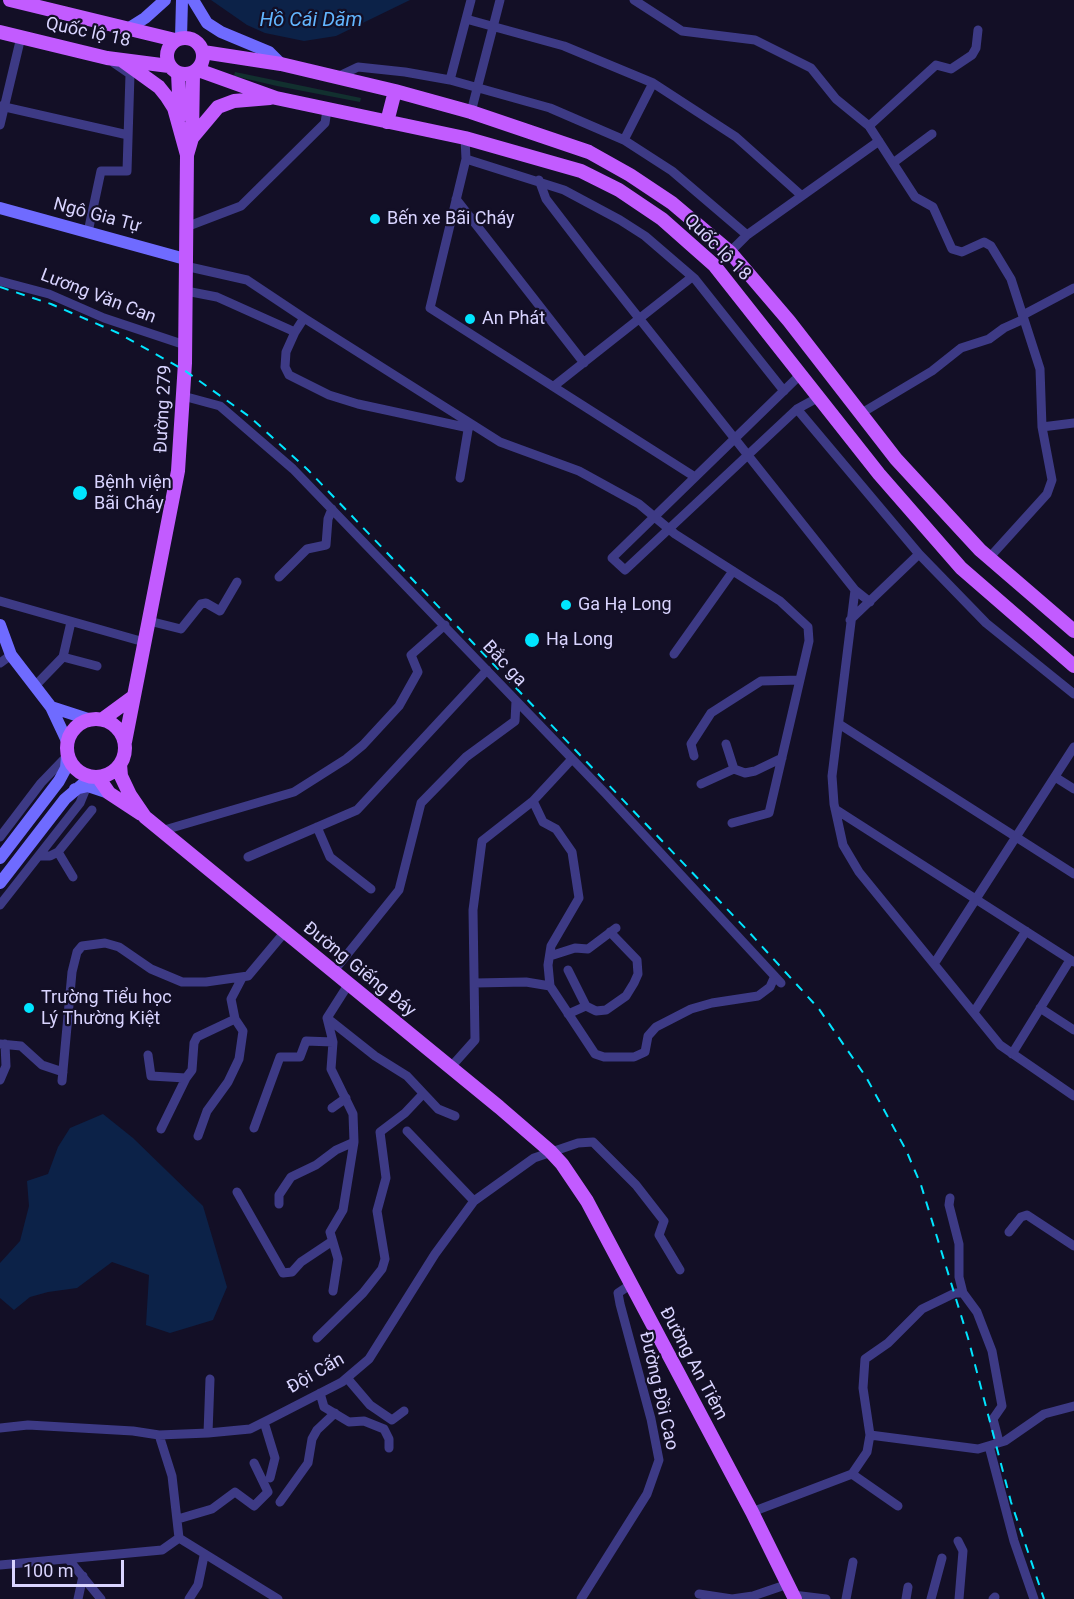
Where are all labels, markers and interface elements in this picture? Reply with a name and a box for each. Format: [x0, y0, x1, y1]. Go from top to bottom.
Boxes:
water label: Hồ Cái Dăm [260, 9, 362, 33]
street label: Quốc lộ 18 [44, 14, 132, 52]
street label: Ngô Gia Tự [51, 194, 143, 238]
place label: Bến xe Bãi Cháy [387, 208, 515, 230]
street label: Quốc lộ 18 [679, 210, 755, 286]
marker: Bến xe Bãi Cháy [368, 212, 382, 226]
street label: Lương Văn Can [37, 265, 159, 329]
place label: An Phát [482, 308, 545, 330]
marker: An Phát [463, 312, 477, 326]
street label: Đường 279 [151, 364, 177, 454]
place label: Bệnh viện Bãi Cháy [94, 472, 172, 514]
marker: Bệnh viện Bãi Cháy [71, 484, 89, 502]
place label: Ga Hạ Long [578, 594, 672, 616]
marker: Ga Hạ Long [559, 598, 573, 612]
place label: Hạ Long [546, 629, 613, 651]
marker: Hạ Long [523, 631, 541, 649]
street label: Bắc ga [477, 637, 531, 691]
street label: Đường Giếng Đáy [298, 918, 420, 1022]
place label: Trường Tiểu học Lý Thường Kiệt [41, 987, 172, 1030]
marker: Trường Tiểu học Lý Thường Kiệt [22, 1001, 36, 1015]
street label: Đường An Tiêm [654, 1304, 732, 1424]
street label: Đường Đồi Cao [634, 1330, 682, 1452]
street label: Đội Cấn [283, 1349, 349, 1399]
scale bar [15, 1548, 128, 1586]
text: 100 m [23, 1560, 74, 1581]

